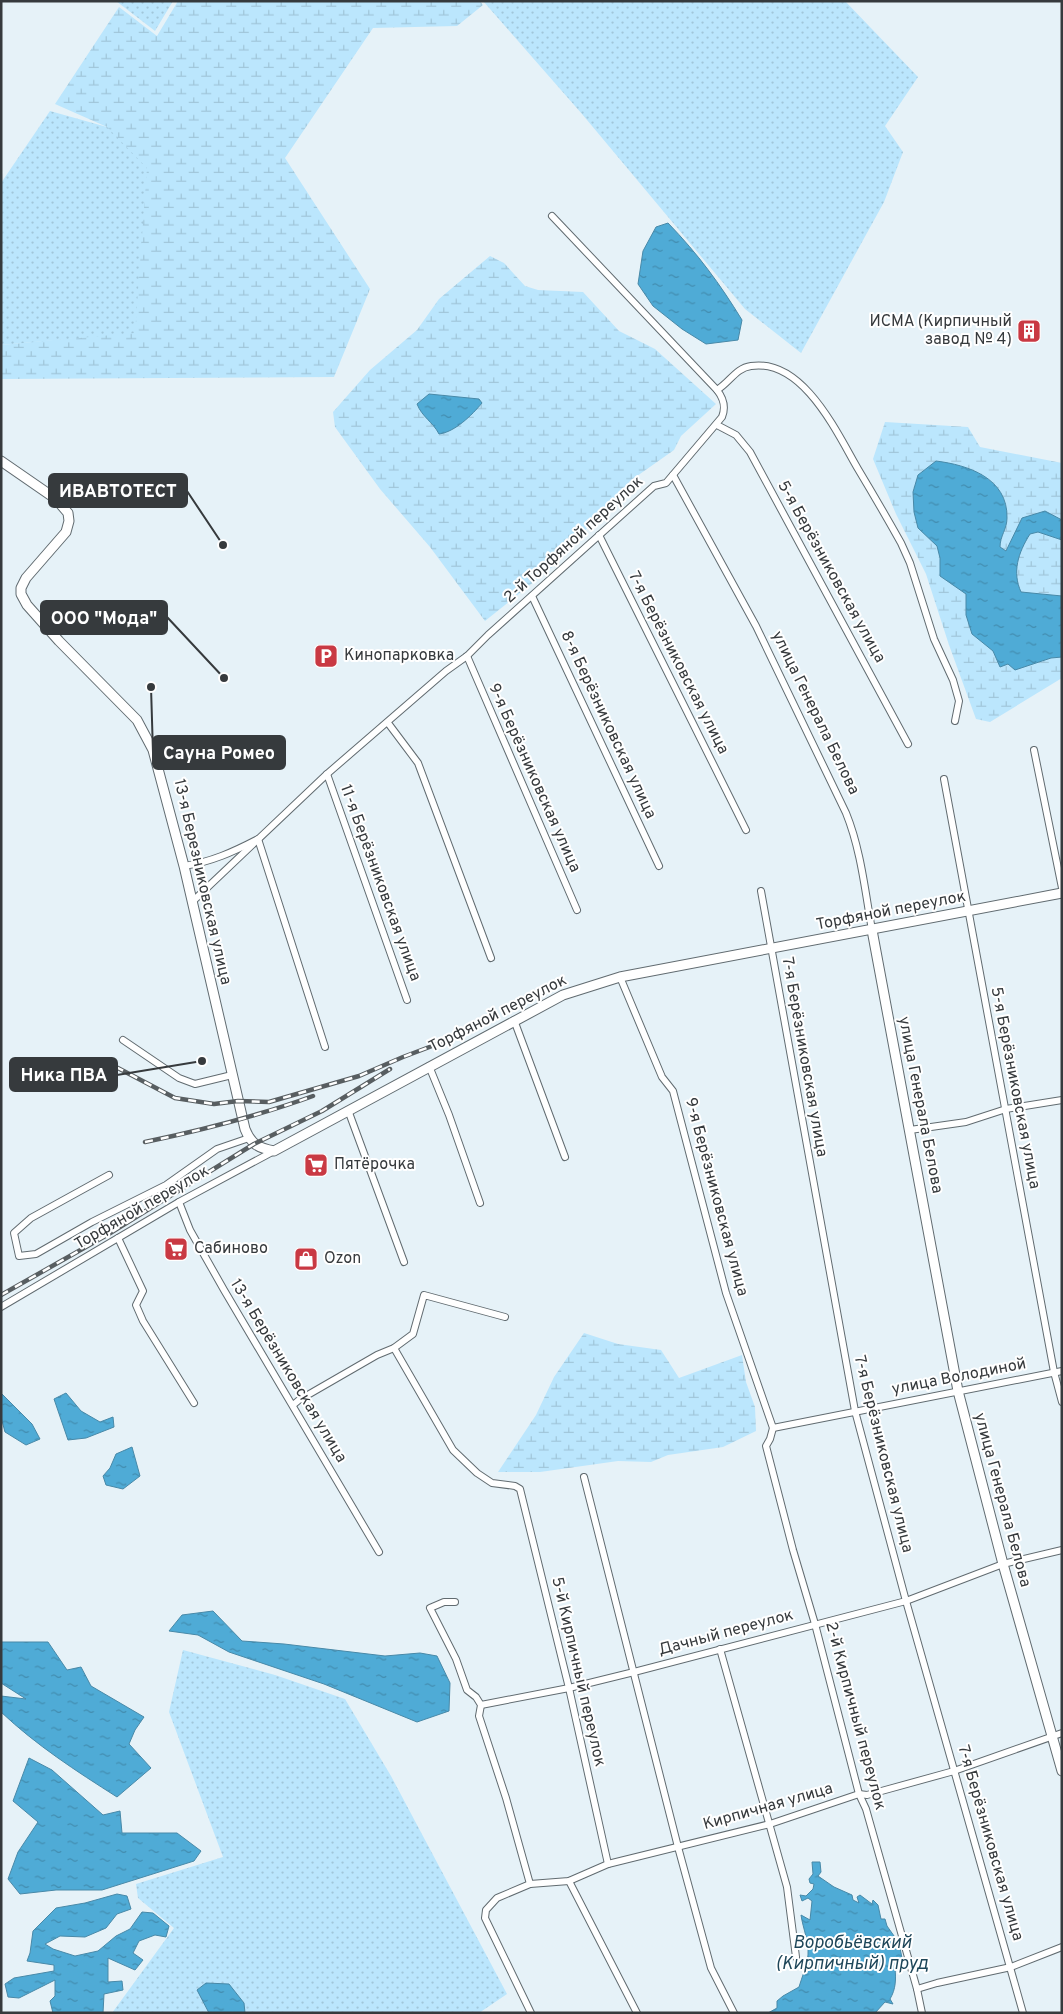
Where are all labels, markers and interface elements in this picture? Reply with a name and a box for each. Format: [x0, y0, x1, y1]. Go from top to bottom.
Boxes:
place label: ИСМА (Кирпичный завод № 4) [869, 312, 1012, 350]
building icon: ИСМА (Кирпичный завод № 4) [1016, 318, 1042, 344]
street label: 2-й Торфяной переулок [500, 472, 648, 608]
callout: ИВАВТОТЕСТ [49, 474, 187, 507]
street label: 5-я Берёзниковская улица [773, 477, 889, 667]
text: ИВАВТОТЕСТ [59, 481, 177, 504]
street label: 7-я Берёзниковская улица [623, 568, 733, 758]
callout: ООО "Мода" [41, 601, 167, 634]
text: ООО "Мода" [51, 608, 157, 631]
street label: 8-я Берёзниковская улица [556, 628, 660, 822]
street label: улица Генерала Белова [767, 628, 863, 798]
parking icon: Кинопарковка [313, 643, 339, 669]
place label: Кинопарковка [344, 646, 454, 666]
street label: 9-я Берёзниковская улица [483, 680, 585, 876]
callout: Сауна Ромео [153, 736, 285, 769]
text: Сауна Ромео [163, 743, 275, 766]
street label: 13-я Березниковская улица [169, 777, 235, 987]
street label: 11-я Берёзниковская улица [335, 782, 425, 984]
street label: Торфяной переулок [814, 887, 968, 935]
street label: 7-я Берёзниковская улица [777, 955, 831, 1159]
street label: Торфяной переулок [426, 971, 570, 1057]
street label: 5-я Берёзниковская улица [986, 985, 1044, 1191]
street label: улица Генерала Белова [893, 1015, 947, 1195]
callout: Ника ПВА [10, 1058, 117, 1091]
text: Ника ПВА [21, 1065, 108, 1088]
street label: 9-я Берёзниковская улица [680, 1096, 752, 1298]
supermarket icon: Пятёрочка [303, 1152, 329, 1178]
place label: Пятёрочка [334, 1155, 415, 1175]
street label: Торфяной переулок [71, 1161, 213, 1255]
supermarket icon: Сабиново [163, 1236, 189, 1262]
place label: Сабиново [194, 1239, 268, 1259]
shop icon: Ozon [293, 1246, 319, 1272]
place label: Ozon [324, 1249, 361, 1269]
street label: 13-я Берёзниковская улица [225, 1276, 351, 1466]
street label: 7-я Берёзниковская улица [849, 1353, 917, 1555]
street label: улица Володиной [890, 1354, 1028, 1400]
street label: улица Генерала Белова [969, 1411, 1035, 1589]
street label: 5-й Кирпичный переулок [546, 1575, 610, 1769]
street label: Дачный переулок [656, 1605, 796, 1661]
street label: 2-й Кирпичный переулок [820, 1620, 890, 1812]
street label: 7-я Берёзниковская улица [952, 1743, 1028, 1943]
street label: Кирпичная улица [701, 1779, 835, 1835]
water label: Воробьёвский (Кирпичный) пруд [776, 1932, 929, 1976]

